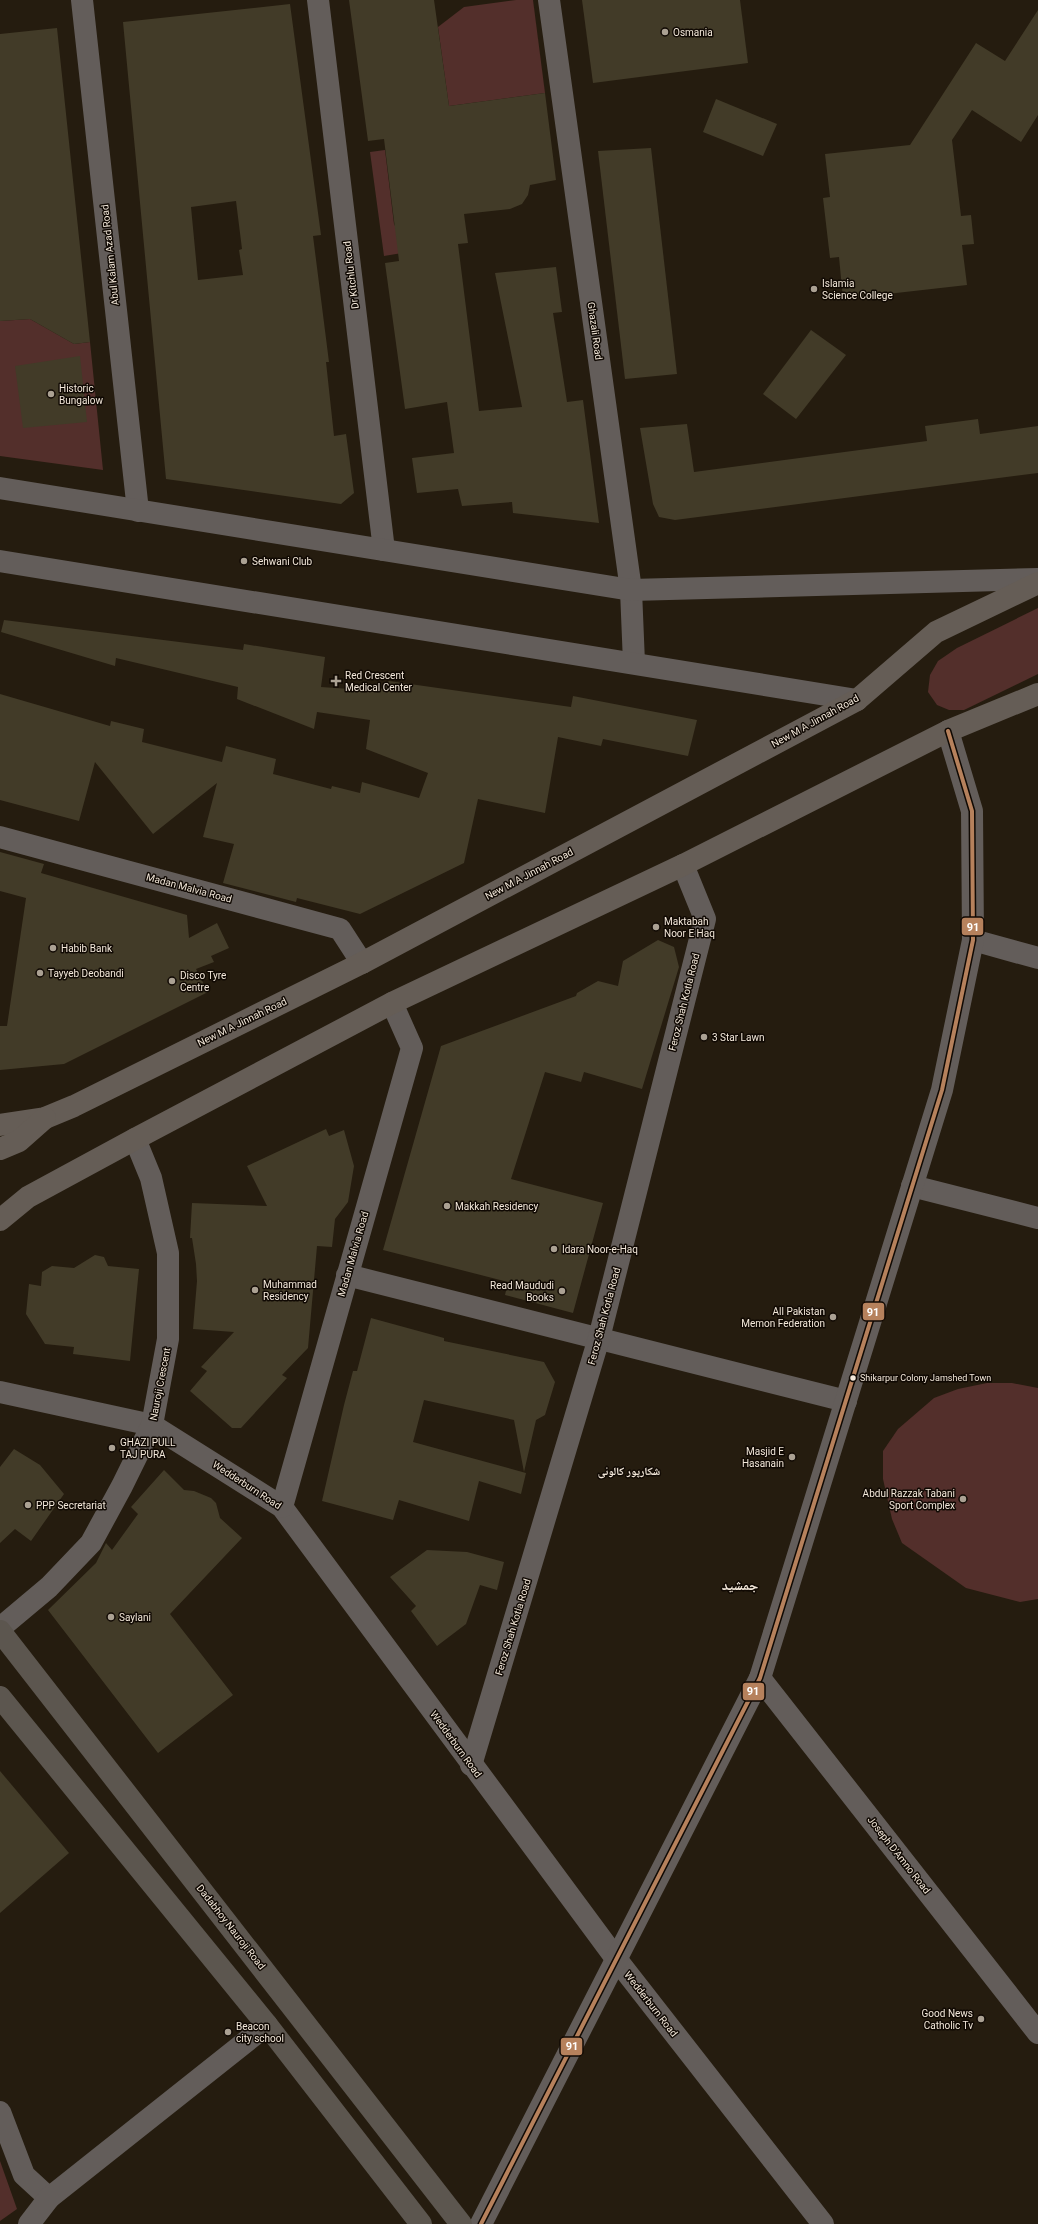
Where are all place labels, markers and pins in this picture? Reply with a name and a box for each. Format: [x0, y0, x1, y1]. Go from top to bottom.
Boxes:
marker: Osmania [660, 27, 670, 37]
place label: Osmania [673, 27, 713, 38]
place label: Islamia Science College [822, 278, 893, 301]
marker: Islamia Science College [809, 284, 819, 294]
place label: Historic Bungalow [59, 383, 103, 406]
marker: Historic Bungalow [46, 389, 56, 399]
marker: Sehwani Club [239, 556, 249, 566]
place label: Sehwani Club [252, 556, 313, 567]
place label: Red Crescent Medical Center [345, 670, 413, 693]
marker: Red Crescent Medical Center [330, 675, 342, 687]
place label: Maktabah Noor E Haq [664, 916, 715, 939]
marker: Maktabah Noor E Haq [651, 922, 661, 932]
marker: Habib Bank [48, 943, 58, 953]
place label: Habib Bank [61, 943, 113, 954]
marker: Tayyeb Deobandi [35, 968, 45, 978]
place label: Tayyeb Deobandi [48, 968, 124, 979]
place label: Disco Tyre Centre [180, 970, 226, 993]
marker: Disco Tyre Centre [167, 976, 177, 986]
marker: 3 Star Lawn [699, 1032, 709, 1042]
place label: 3 Star Lawn [712, 1032, 764, 1043]
marker: Makkah Residency [442, 1201, 452, 1211]
place label: Makkah Residency [455, 1201, 538, 1212]
marker: Idara Noor-e-Haq [549, 1244, 559, 1254]
place label: Idara Noor-e-Haq [562, 1244, 638, 1255]
place label: Muhammad Residency [263, 1279, 317, 1302]
place label: Read Maududi Books [490, 1280, 554, 1303]
marker: Muhammad Residency [250, 1285, 260, 1295]
marker: Read Maududi Books [557, 1286, 567, 1296]
place label: All Pakistan Memon Federation [741, 1306, 825, 1329]
marker: All Pakistan Memon Federation [828, 1312, 838, 1322]
marker: Shikarpur Colony Jamshed Town [848, 1373, 858, 1383]
place label: Shikarpur Colony Jamshed Town [860, 1373, 991, 1383]
place label: GHAZI PULL TAJ PURA [120, 1437, 176, 1460]
marker: GHAZI PULL TAJ PURA [107, 1443, 117, 1453]
place label: Masjid E Hasanain [742, 1446, 784, 1469]
marker: Masjid E Hasanain [787, 1452, 797, 1462]
place label: Abdul Razzak Tabani Sport Complex [863, 1488, 955, 1511]
marker: Abdul Razzak Tabani Sport Complex [958, 1494, 968, 1504]
marker: PPP Secretariat [23, 1500, 33, 1510]
place label: PPP Secretariat [36, 1500, 106, 1511]
marker: Saylani [106, 1612, 116, 1622]
place label: Saylani [119, 1612, 151, 1623]
place label: Good News Catholic Tv [922, 2008, 973, 2031]
marker: Good News Catholic Tv [976, 2014, 986, 2024]
place label: Beacon city school [236, 2021, 284, 2044]
marker: Beacon city school [223, 2027, 233, 2037]

